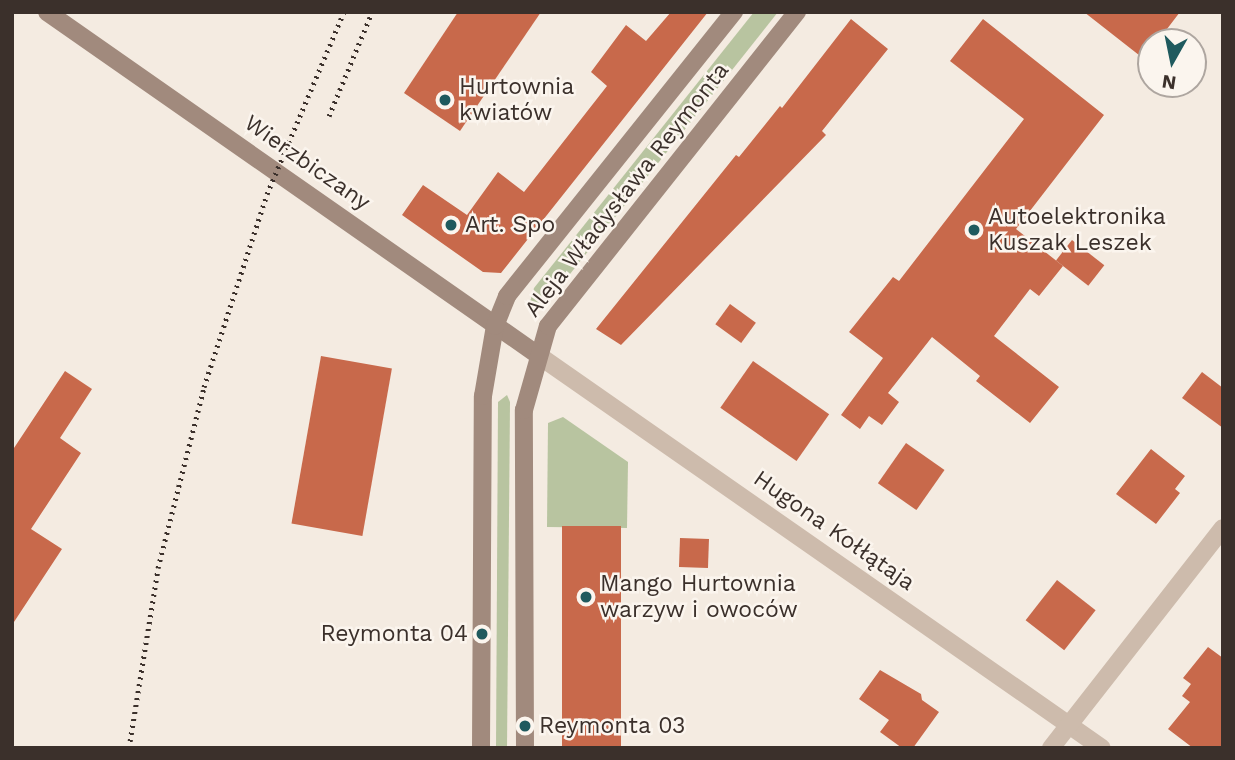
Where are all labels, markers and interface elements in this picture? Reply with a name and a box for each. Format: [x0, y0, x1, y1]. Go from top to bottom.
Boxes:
north arrow [1137, 28, 1207, 98]
street label: Aleja Władysława Reymonta [519, 57, 735, 323]
text: N [1160, 70, 1178, 95]
place label: Hurtownia kwiatów [459, 73, 574, 127]
marker: Hurtownia kwiatów [437, 92, 453, 108]
street label: Wierzbiczany [239, 109, 375, 217]
place label: Autoelektronika Kuszak Leszek [988, 203, 1166, 257]
place label: Art. Spo [465, 211, 555, 239]
marker: Art. Spo [443, 217, 459, 233]
marker: Autoelektronika Kuszak Leszek [966, 222, 982, 238]
street label: Hugona Kołłątaja [748, 465, 920, 597]
place label: Mango Hurtownia warzyw i owoców [600, 570, 798, 624]
marker: Mango Hurtownia warzyw i owoców [578, 589, 594, 605]
place label: Reymonta 04 [320, 620, 468, 648]
marker: Reymonta 04 [474, 626, 490, 642]
place label: Reymonta 03 [539, 712, 686, 740]
marker: Reymonta 03 [517, 718, 533, 734]

